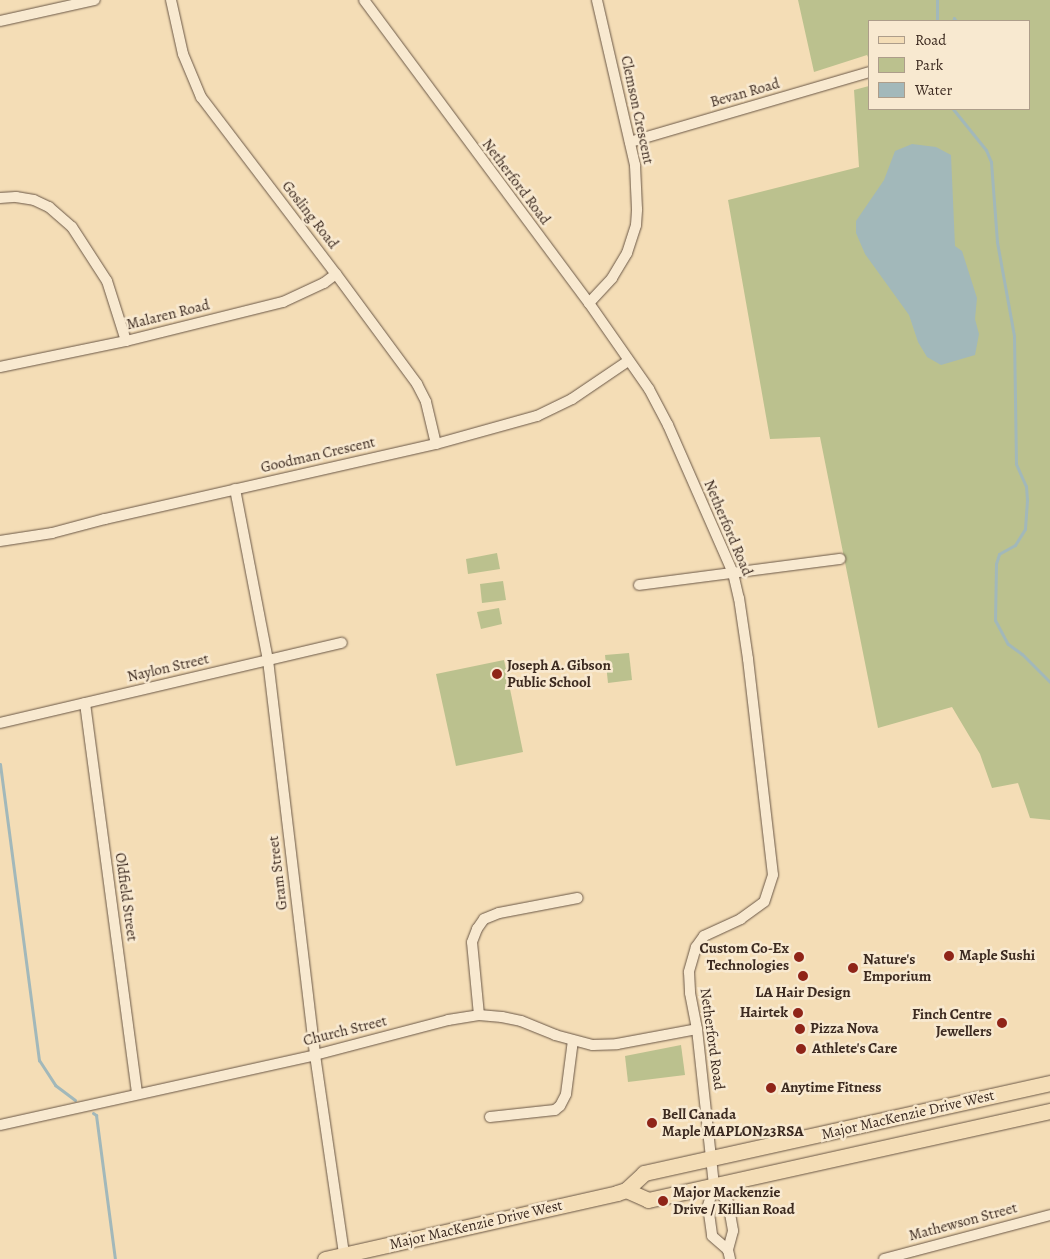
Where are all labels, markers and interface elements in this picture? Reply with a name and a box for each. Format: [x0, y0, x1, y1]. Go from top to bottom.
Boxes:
legend [868, 20, 1030, 110]
text: Road [915, 30, 946, 50]
street label: Clemson Crescent [617, 54, 657, 166]
text: Park [915, 55, 943, 75]
street label: Bevan Road [708, 75, 782, 111]
text: Water [915, 80, 952, 100]
street label: Netherford Road [478, 136, 554, 228]
street label: Gosling Road [278, 178, 342, 252]
street label: Malaren Road [125, 296, 211, 334]
street label: Goodman Crescent [259, 433, 377, 477]
street label: Netherford Road [700, 477, 756, 579]
street label: Naylon Street [125, 650, 211, 686]
place label: Joseph A. Gibson Public School [507, 656, 611, 691]
marker: Joseph A. Gibson Public School [491, 668, 503, 680]
street label: Gram Street [265, 835, 291, 911]
street label: Oldfield Street [111, 852, 141, 942]
place label: Custom Co-Ex Technologies [700, 939, 789, 974]
place label: Maple Sushi [959, 947, 1035, 965]
place label: Nature's Emporium [863, 950, 931, 985]
marker: Maple Sushi [943, 950, 955, 962]
marker: Custom Co-Ex Technologies [793, 951, 805, 963]
marker: Nature's Emporium [847, 962, 859, 974]
marker: LA Hair Design [797, 970, 809, 982]
place label: LA Hair Design [755, 984, 851, 1002]
street label: Netherford Road [696, 987, 728, 1091]
place label: Hairtek [740, 1004, 788, 1022]
place label: Finch Centre Jewellers [912, 1005, 992, 1040]
marker: Hairtek [792, 1007, 804, 1019]
street label: Church Street [301, 1012, 389, 1050]
marker: Finch Centre Jewellers [996, 1017, 1008, 1029]
place label: Pizza Nova [810, 1020, 879, 1038]
marker: Pizza Nova [794, 1023, 806, 1035]
place label: Athlete's Care [812, 1040, 898, 1058]
marker: Athlete's Care [794, 1042, 808, 1056]
place label: Anytime Fitness [781, 1079, 881, 1097]
marker: Anytime Fitness [765, 1082, 777, 1094]
street label: Major MacKenzie Drive West [820, 1086, 996, 1144]
place label: Bell Canada Maple MAPLON23RSA [662, 1105, 804, 1140]
marker: Bell Canada Maple MAPLON23RSA [646, 1117, 658, 1129]
place label: Major Mackenzie Drive / Killian Road [673, 1183, 795, 1218]
marker: Major Mackenzie Drive / Killian Road [657, 1195, 669, 1207]
street label: Major MacKenzie Drive West [388, 1196, 564, 1254]
street label: Mathewson Street [907, 1199, 1019, 1245]

